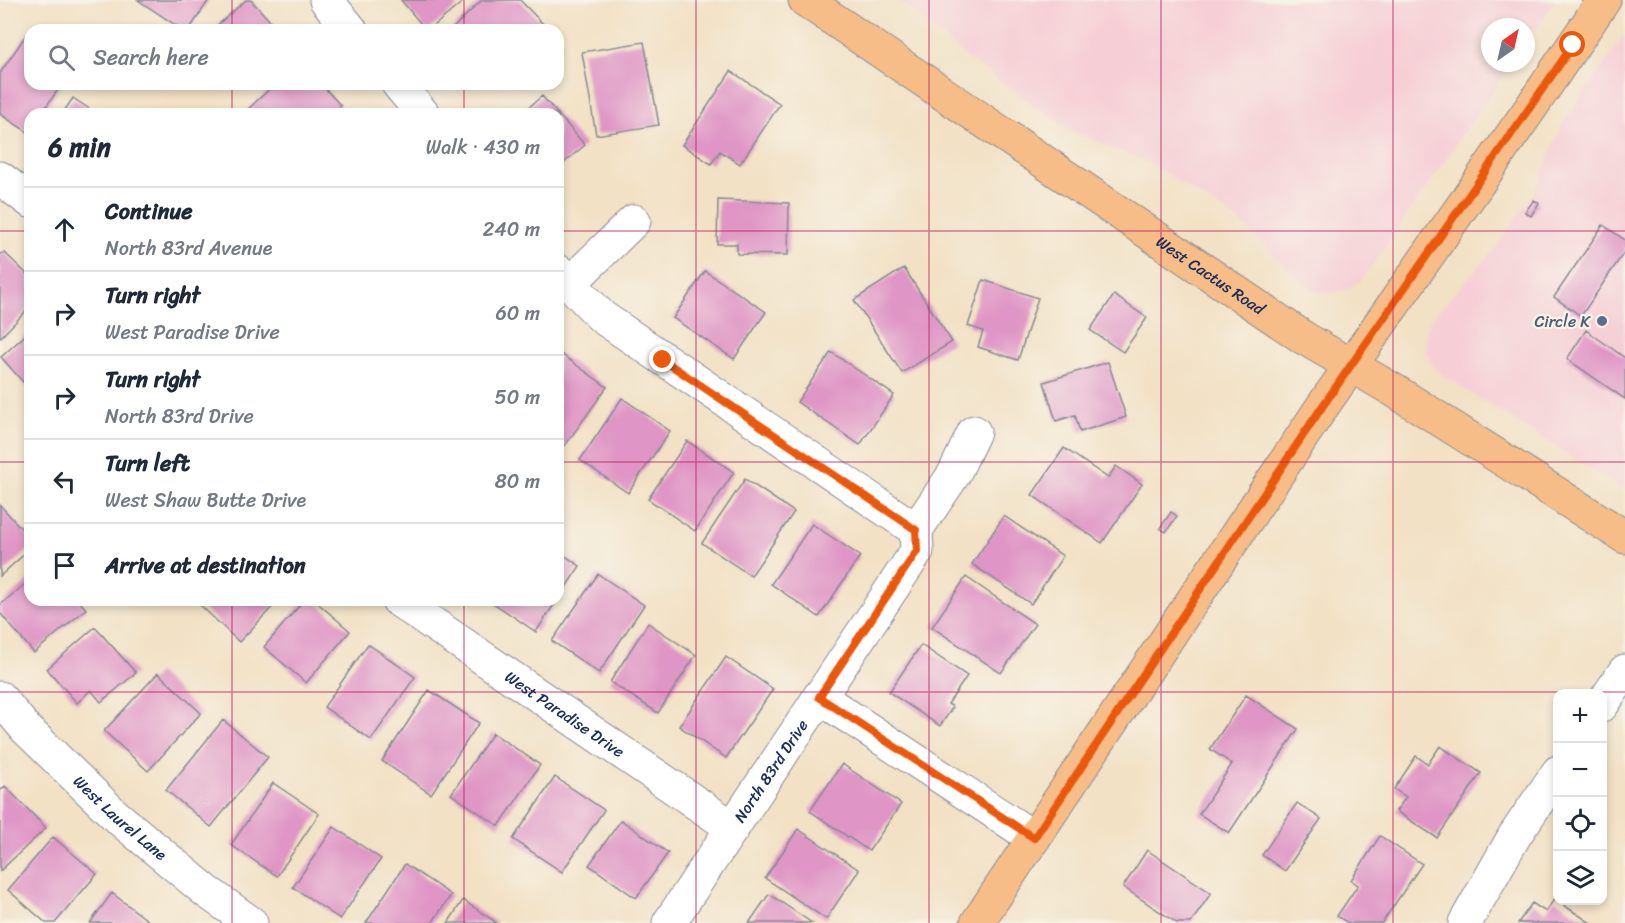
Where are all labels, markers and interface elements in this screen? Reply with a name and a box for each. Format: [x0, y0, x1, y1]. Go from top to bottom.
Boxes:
north arrow [1481, 18, 1535, 72]
search box [24, 24, 564, 90]
route start [1559, 31, 1585, 57]
text: Search here [93, 38, 209, 77]
icon: search [45, 41, 78, 74]
text: 6 min [48, 124, 111, 170]
text: Walk · 430 m [426, 130, 540, 165]
text: Continue [105, 192, 193, 231]
text: 240 m [483, 212, 540, 247]
icon: ahead [48, 213, 81, 246]
street label: West Cactus Road [1150, 227, 1273, 323]
text: North 83rd Avenue [105, 231, 272, 266]
text: Turn right [105, 276, 200, 315]
text: 60 m [495, 296, 540, 331]
icon: right [48, 297, 81, 330]
place label: Circle K [1534, 307, 1591, 336]
marker: Circle K [1595, 314, 1609, 328]
text: West Paradise Drive [105, 315, 280, 350]
route end [649, 346, 675, 372]
text: Turn right [105, 360, 200, 399]
text: 50 m [495, 380, 540, 415]
icon: right [48, 381, 81, 414]
text: North 83rd Drive [105, 399, 254, 434]
text: Turn left [105, 444, 190, 483]
text: 80 m [495, 464, 540, 499]
icon: left [48, 465, 81, 498]
text: West Shaw Butte Drive [105, 483, 306, 518]
text: Arrive at destination [105, 546, 306, 585]
icon: arrive [48, 549, 81, 582]
street label: West Paradise Drive [499, 662, 631, 765]
map controls [1553, 689, 1607, 905]
button: + [1553, 689, 1607, 743]
street label: North 83rd Drive [725, 713, 816, 828]
button: − [1553, 743, 1607, 797]
street label: West Laurel Lane [66, 767, 174, 868]
button: locate [1553, 797, 1607, 851]
button: layers [1553, 851, 1607, 905]

